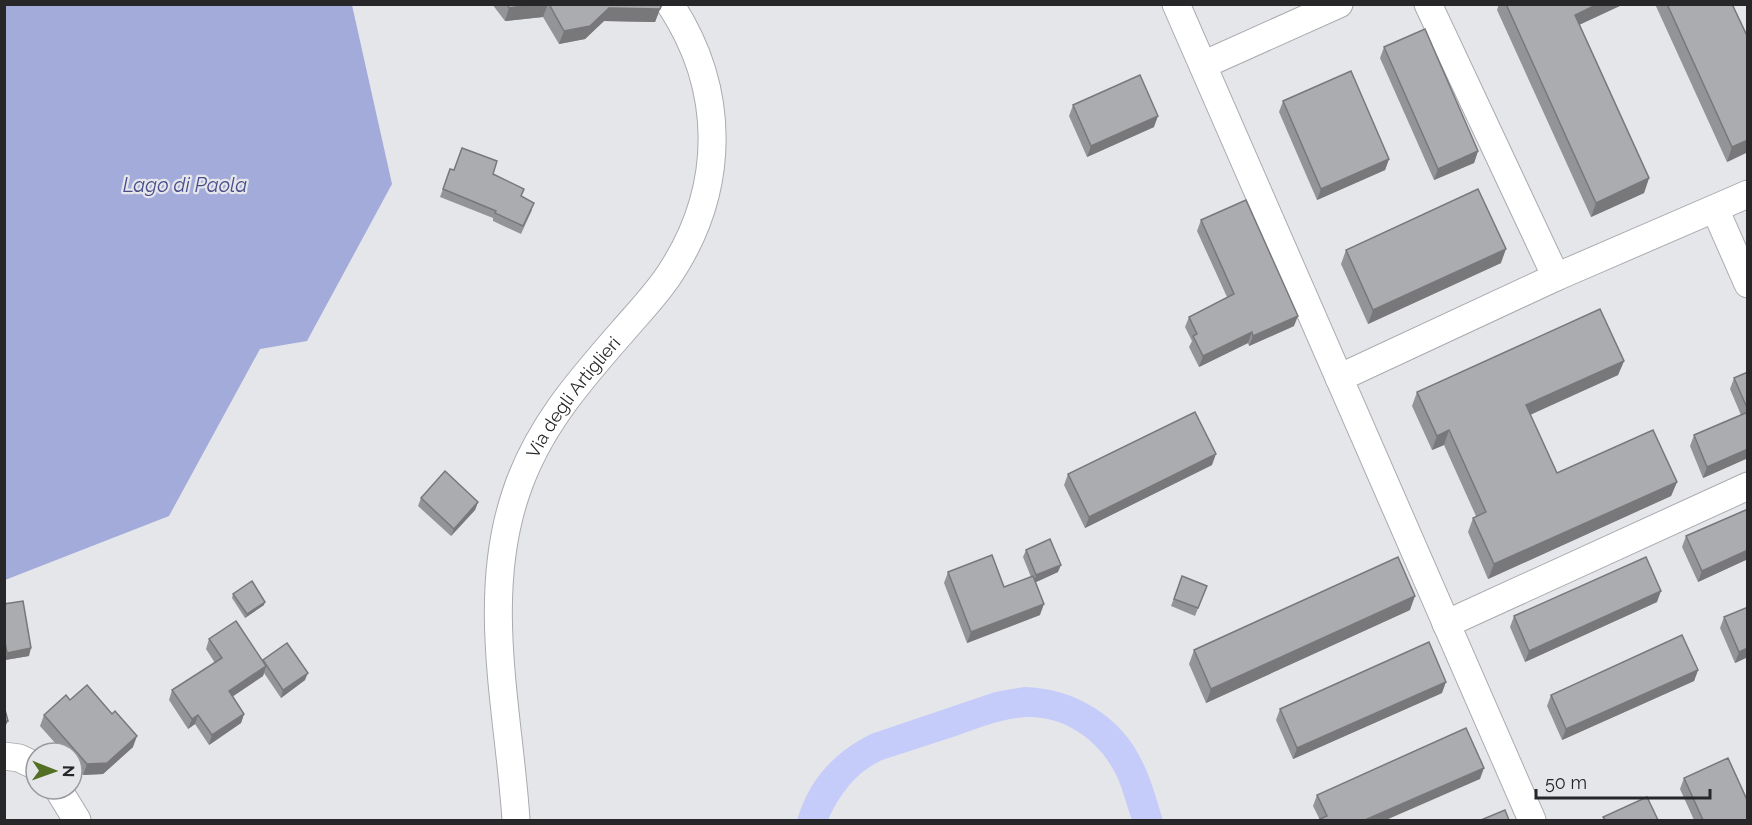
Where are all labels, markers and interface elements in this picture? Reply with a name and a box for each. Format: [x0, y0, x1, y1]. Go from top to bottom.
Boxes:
water label: Lago di Paola [123, 173, 247, 197]
street label: Via degli Artiglieri [522, 332, 624, 461]
north arrow [24, 741, 84, 801]
scale bar [1536, 762, 1710, 800]
text: N [59, 765, 78, 778]
text: 50 m [1545, 772, 1587, 793]

